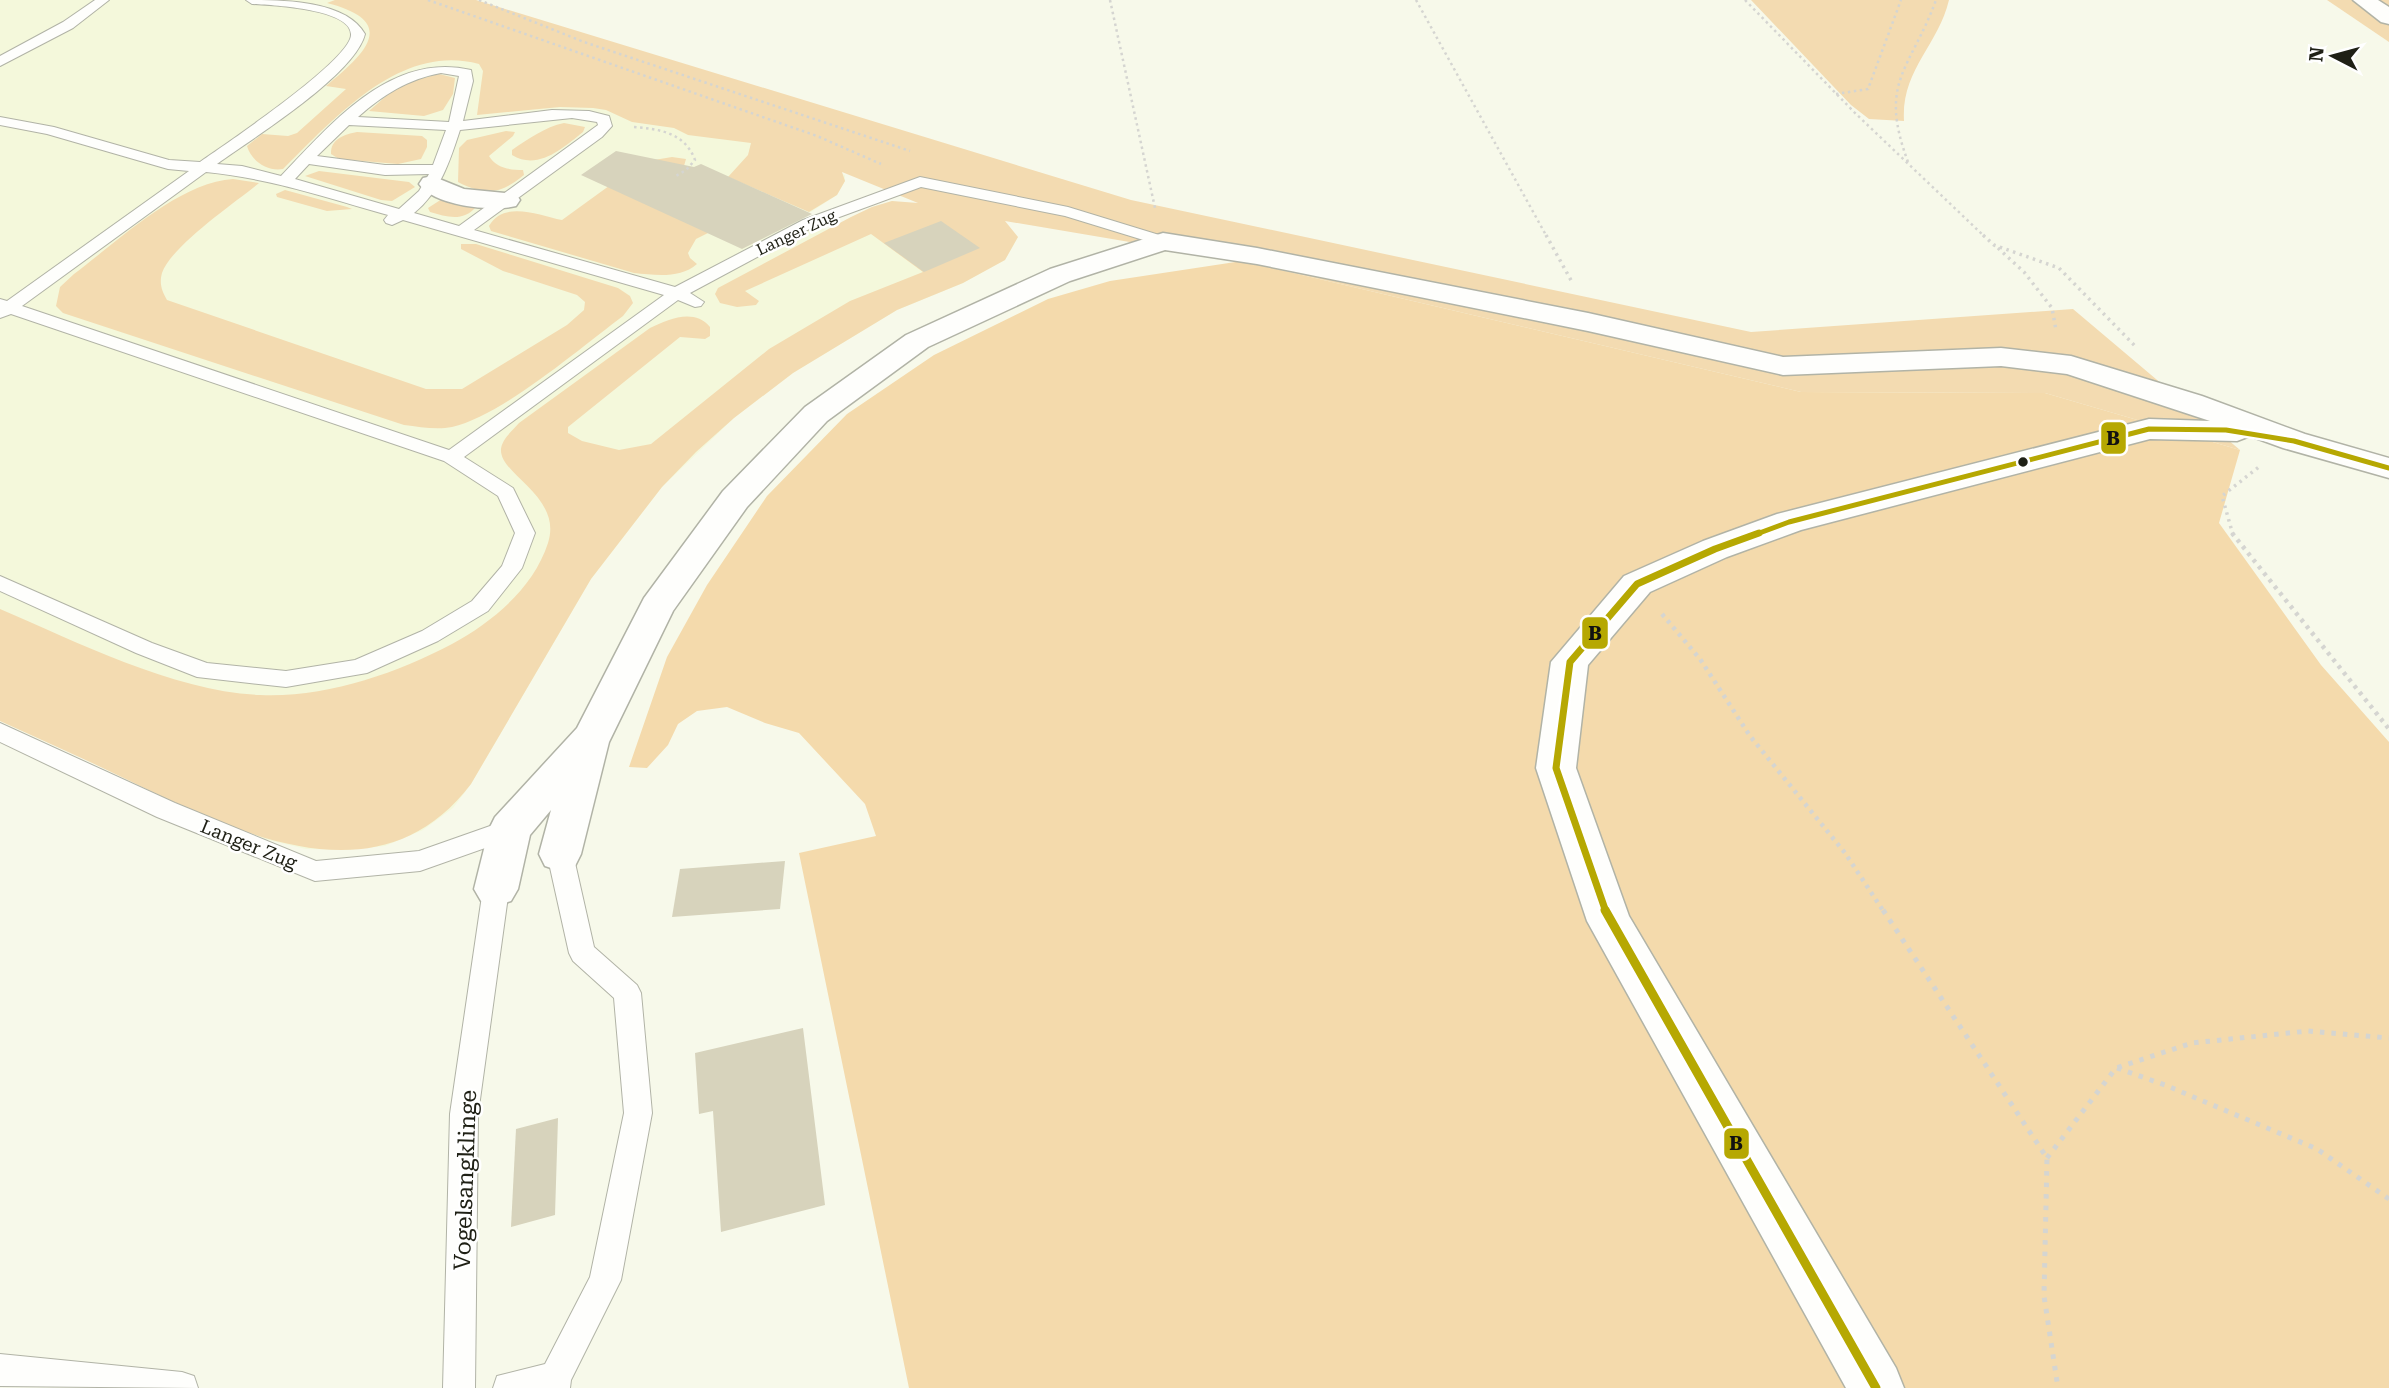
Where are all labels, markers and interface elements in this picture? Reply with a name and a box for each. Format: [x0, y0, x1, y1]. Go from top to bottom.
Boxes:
north arrow [2298, 21, 2368, 91]
text: N [2304, 45, 2329, 63]
street label: Langer Zug [753, 205, 840, 259]
line badge: B [2100, 421, 2127, 455]
text: B [2106, 427, 2120, 450]
unlabelled marker [2016, 455, 2030, 469]
line badge: B [1581, 616, 1609, 650]
text: B [1588, 622, 1602, 645]
street label: Langer Zug [197, 815, 301, 874]
street label: Vogelsangklinge [449, 1089, 482, 1271]
line badge: B [1723, 1127, 1750, 1160]
text: B [1729, 1132, 1743, 1155]

